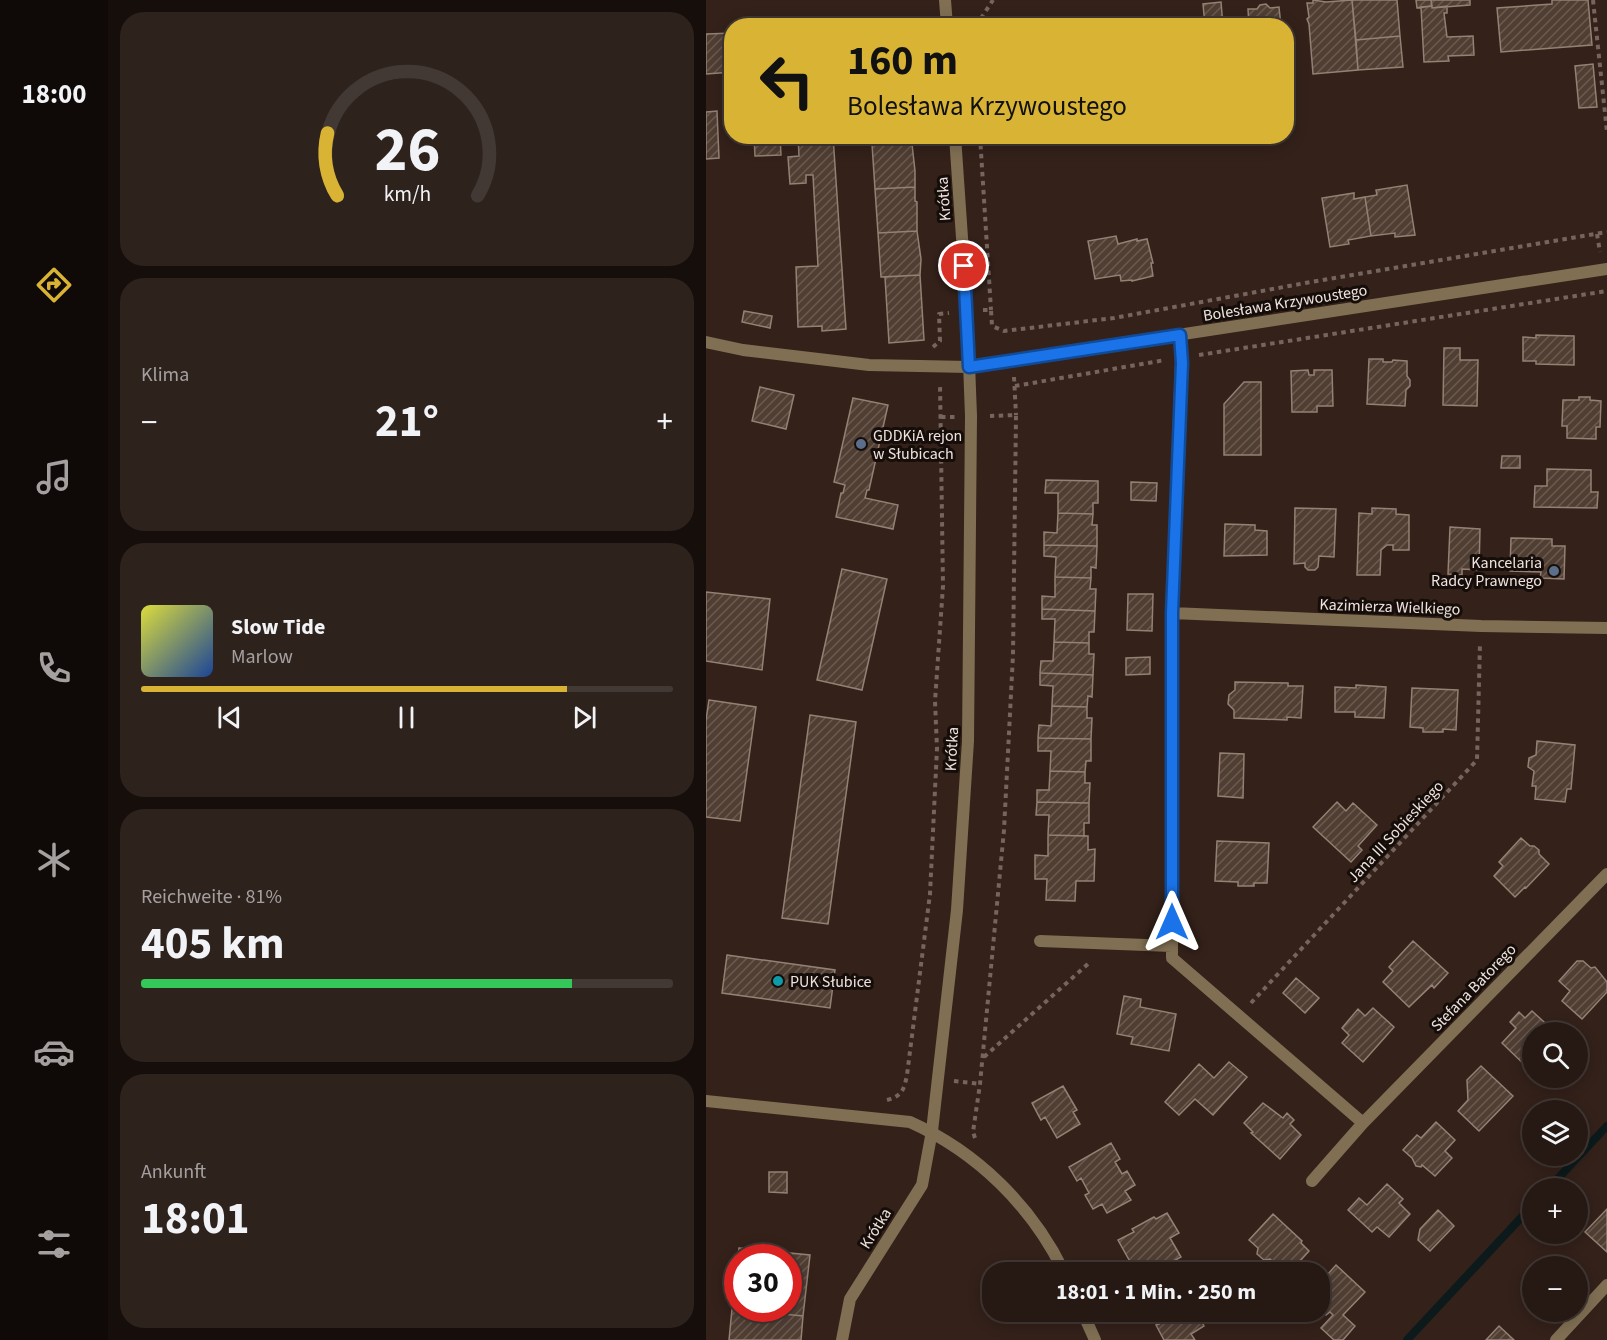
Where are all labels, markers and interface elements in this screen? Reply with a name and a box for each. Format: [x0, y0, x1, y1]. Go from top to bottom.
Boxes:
text: 160 m [847, 31, 958, 91]
icon: left [748, 42, 826, 120]
text: 18:00 [21, 75, 87, 114]
text: Bolesława Krzywoustego [847, 87, 1127, 126]
text: 26 [374, 106, 440, 195]
street label: Krótka [931, 176, 957, 222]
text: km/h [383, 179, 431, 210]
pin [938, 240, 989, 291]
icon: arrive [947, 249, 980, 282]
icon: directions [33, 264, 75, 306]
street label: Bolesława Krzywoustego [1202, 279, 1369, 327]
text: Klima [141, 361, 189, 389]
text: 21° [375, 390, 439, 454]
text: − [141, 399, 157, 446]
text: + [657, 399, 673, 446]
place label: GDDKiA rejon w Słubicach [873, 425, 962, 465]
marker: GDDKiA rejon w Słubicach [854, 437, 868, 451]
icon: music [33, 456, 75, 498]
place label: Kancelaria Radcy Prawnego [1431, 552, 1542, 592]
marker: Kancelaria Radcy Prawnego [1547, 564, 1561, 578]
street label: Kazimierza Wielkiego [1319, 594, 1461, 620]
text: Slow Tide [231, 611, 325, 643]
text: Marlow [231, 643, 293, 671]
icon: phone [33, 647, 75, 689]
icon: previous [213, 701, 246, 734]
icon: pause [390, 701, 423, 734]
icon: next [568, 701, 601, 734]
street label: Krótka [940, 726, 964, 772]
street label: Jana III Sobieskiego [1343, 776, 1449, 888]
icon: climate [33, 839, 75, 881]
text: Reichweite · 81% [141, 883, 282, 911]
position arrow [1140, 890, 1204, 954]
text: 405 km [141, 912, 285, 976]
street label: Stefana Batorego [1426, 939, 1521, 1037]
place label: PUK Słubice [790, 971, 872, 993]
marker: PUK Słubice [771, 974, 785, 988]
map controls [1522, 1022, 1588, 1322]
button: search [1522, 1022, 1588, 1088]
icon: car [33, 1031, 75, 1073]
button: layers [1522, 1100, 1588, 1166]
text: Ankunft [141, 1158, 206, 1186]
button: + [1522, 1178, 1588, 1244]
text: 18:01 [141, 1187, 250, 1251]
street label: Krótka [855, 1204, 897, 1253]
icon: filters [33, 1223, 75, 1265]
speed limit sign: 30 [724, 1244, 802, 1322]
button: − [1522, 1256, 1588, 1322]
text: 18:01 · 1 Min. · 250 m [1056, 1276, 1256, 1308]

